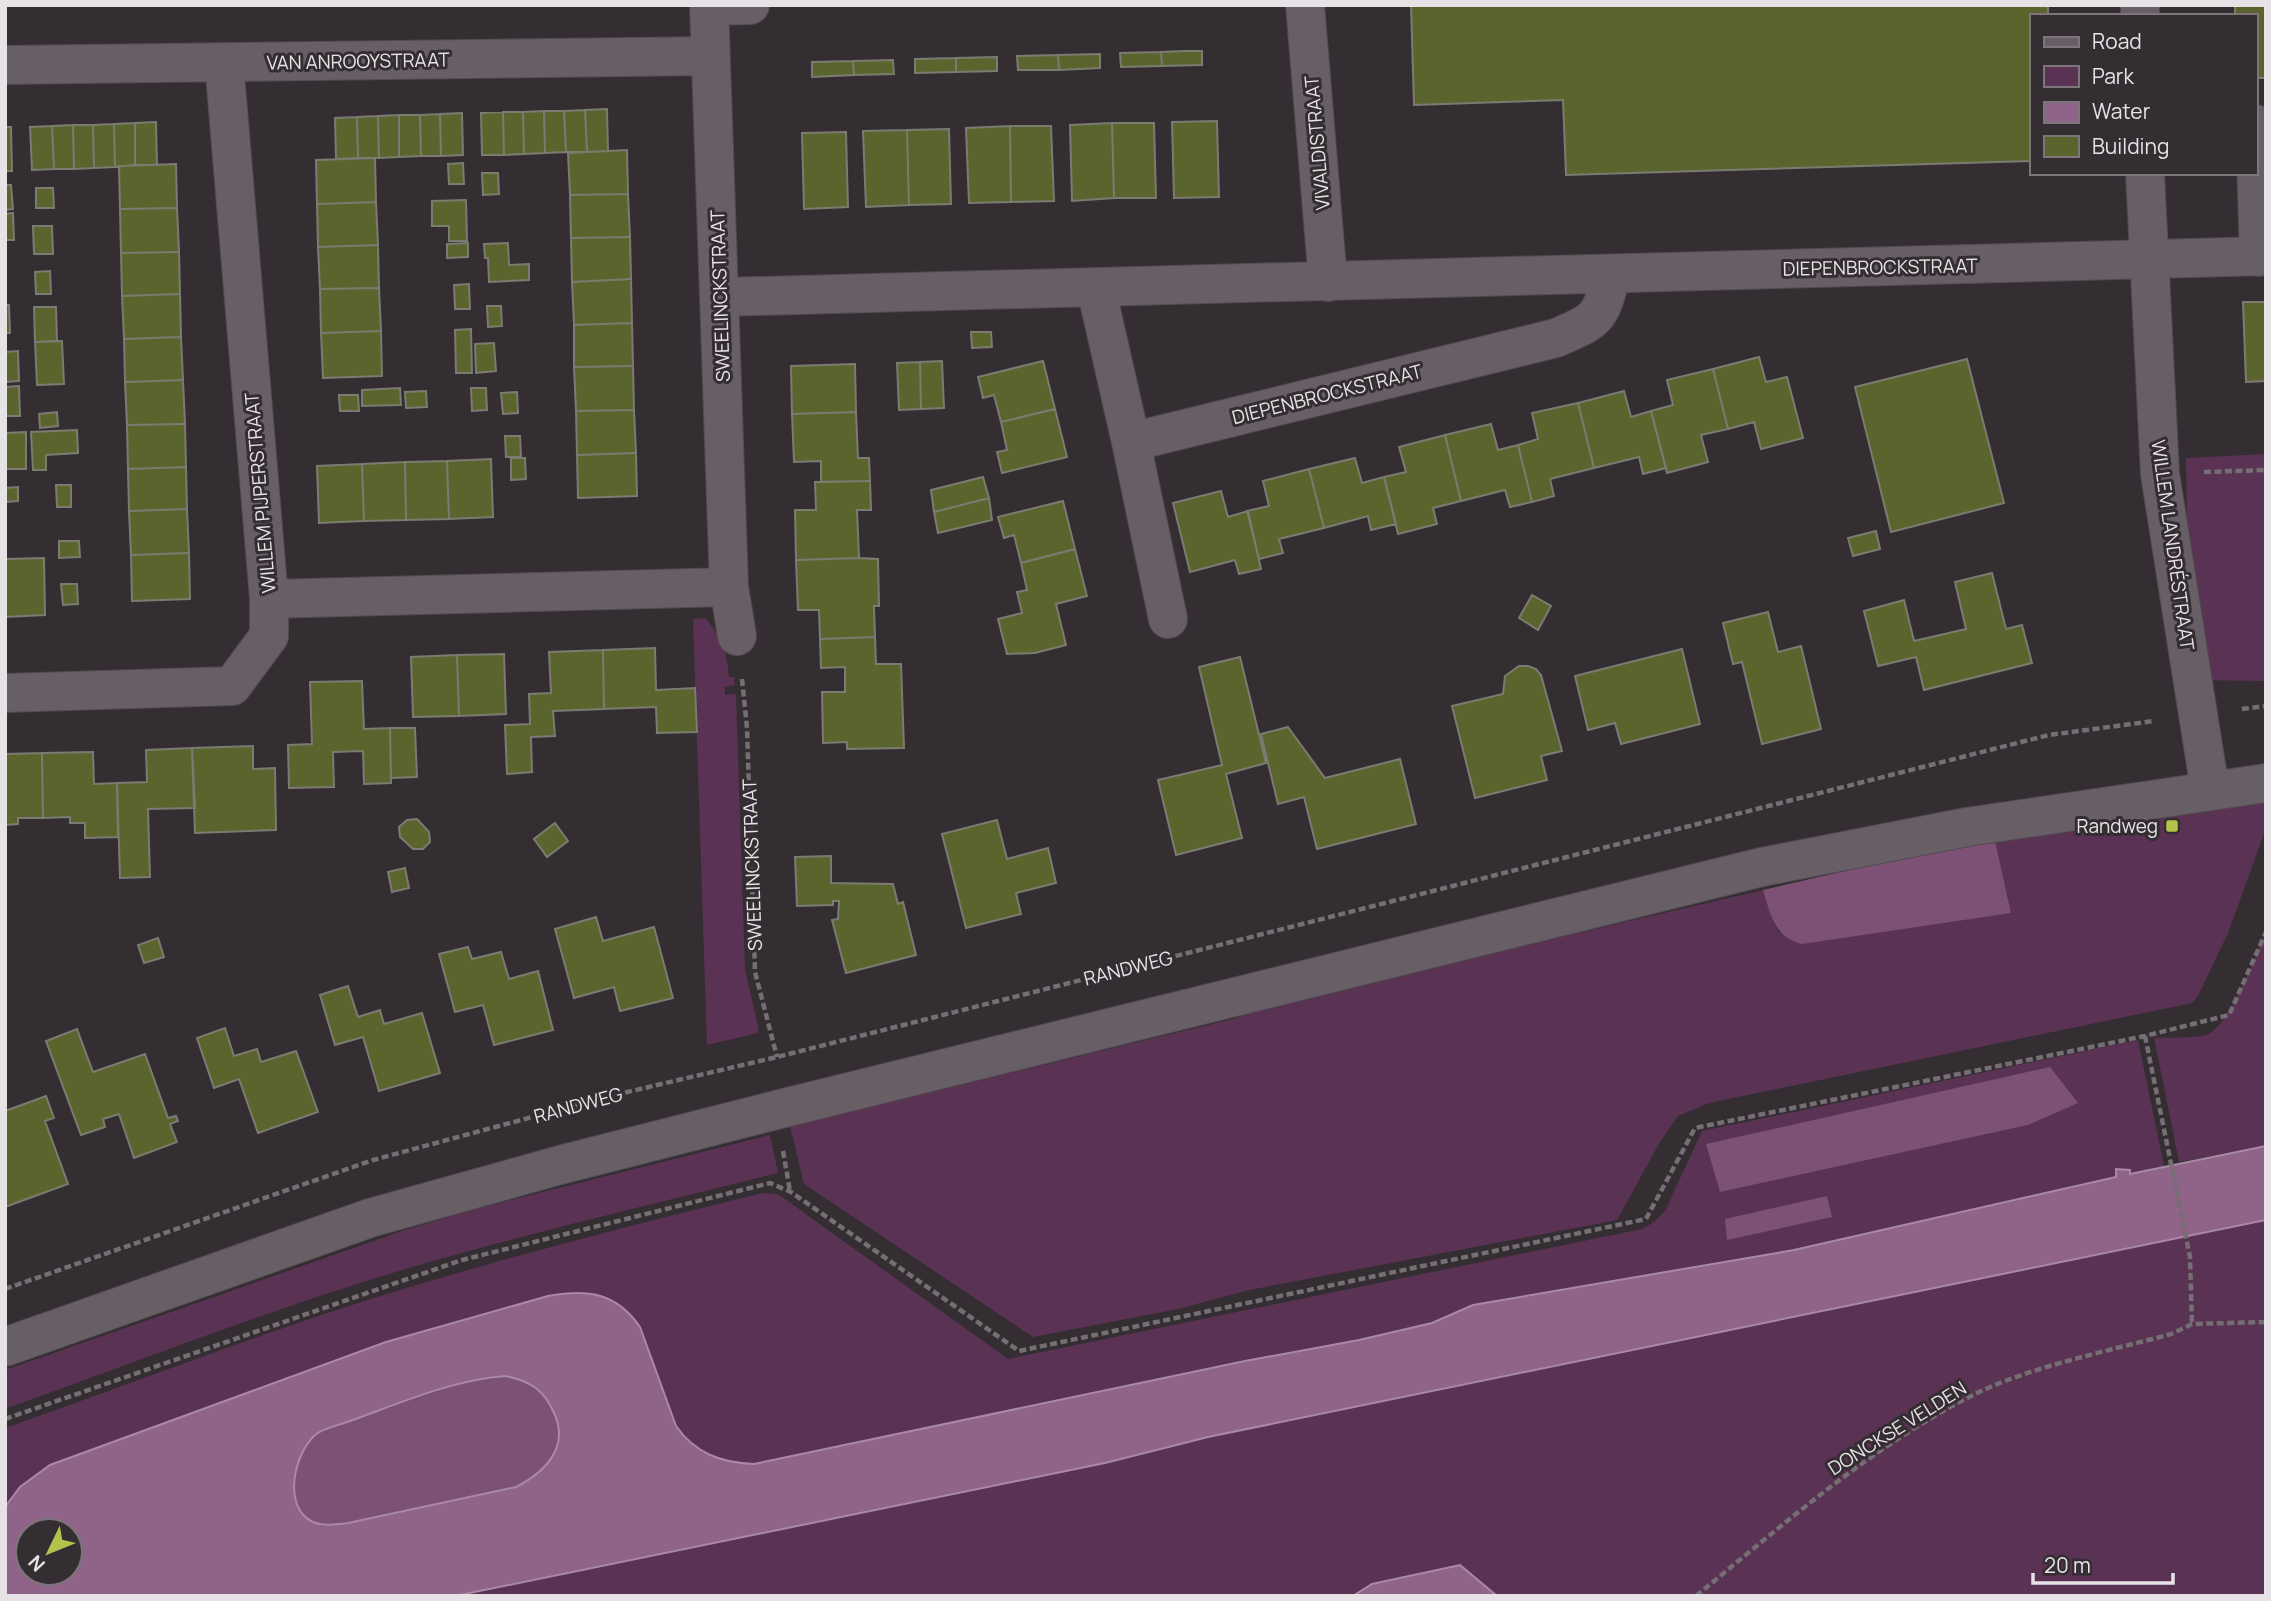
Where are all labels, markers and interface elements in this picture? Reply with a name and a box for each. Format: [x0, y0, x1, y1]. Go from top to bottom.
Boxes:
legend [2030, 14, 2257, 175]
text: Road [2092, 27, 2142, 55]
street label: VAN ANROOYSTRAAT [266, 46, 450, 76]
text: Park [2092, 62, 2134, 90]
street label: VIVALDISTRAAT [1298, 74, 1336, 211]
text: Water [2092, 97, 2151, 125]
text: Building [2092, 132, 2169, 160]
street label: SWEELINCKSTRAAT [704, 209, 736, 383]
street label: DIEPENBROCKSTRAAT [1782, 252, 1978, 282]
street label: DIEPENBROCKSTRAAT [1229, 358, 1425, 430]
street label: WILLEM PIJPERSTRAAT [238, 391, 282, 594]
street label: WILLEM LANDRÉSTRAAT [2145, 438, 2201, 652]
street label: SWEELINCKSTRAAT [736, 778, 768, 952]
place label: Randweg [2076, 813, 2158, 839]
marker: Randweg [2164, 818, 2180, 834]
street label: RANDWEG [1081, 944, 1175, 992]
street label: RANDWEG [531, 1081, 625, 1129]
street label: DONCKSE VELDEN [1823, 1375, 1971, 1481]
north arrow [14, 1517, 84, 1587]
scale bar [2033, 1542, 2173, 1586]
text: N [22, 1550, 51, 1577]
text: 20 m [2044, 1551, 2091, 1579]

